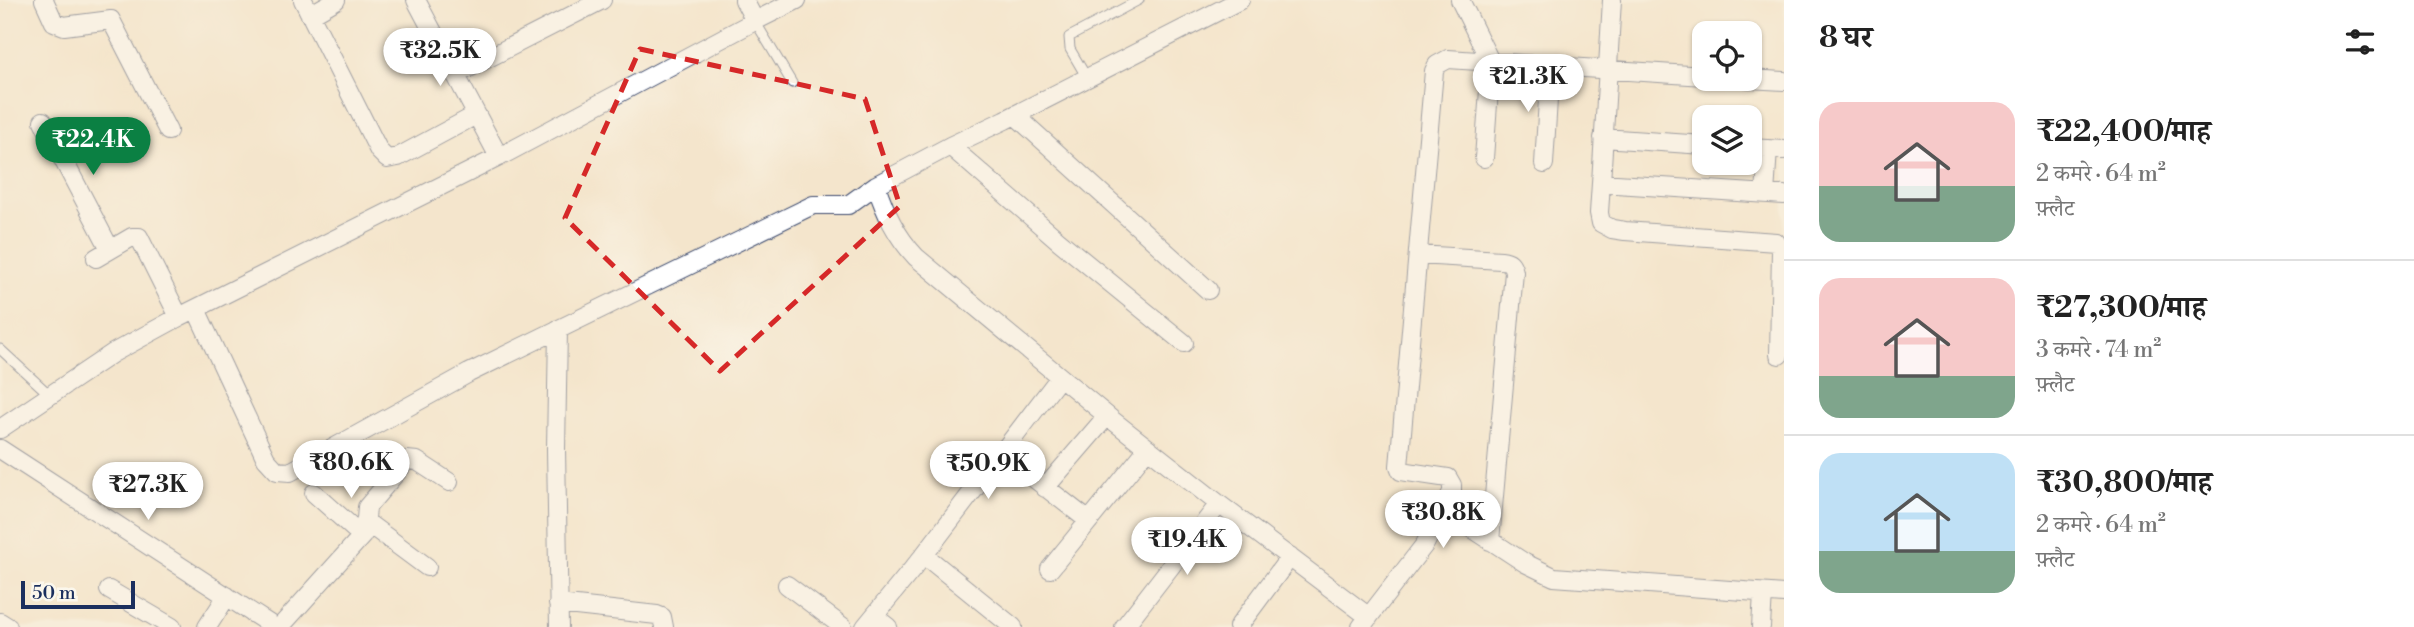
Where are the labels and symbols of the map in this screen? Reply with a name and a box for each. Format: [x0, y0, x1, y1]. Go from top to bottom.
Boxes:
pin: ₹32.5K [383, 28, 497, 88]
pin: ₹21.3K [1471, 54, 1585, 114]
pin: ₹22.4K [36, 118, 150, 177]
pin: ₹80.6K [294, 440, 408, 500]
pin: ₹50.9K [931, 442, 1045, 501]
pin: ₹27.3K [91, 462, 205, 522]
pin: ₹30.8K [1386, 490, 1500, 550]
pin: ₹19.4K [1130, 518, 1244, 577]
scale bar [21, 578, 135, 610]

